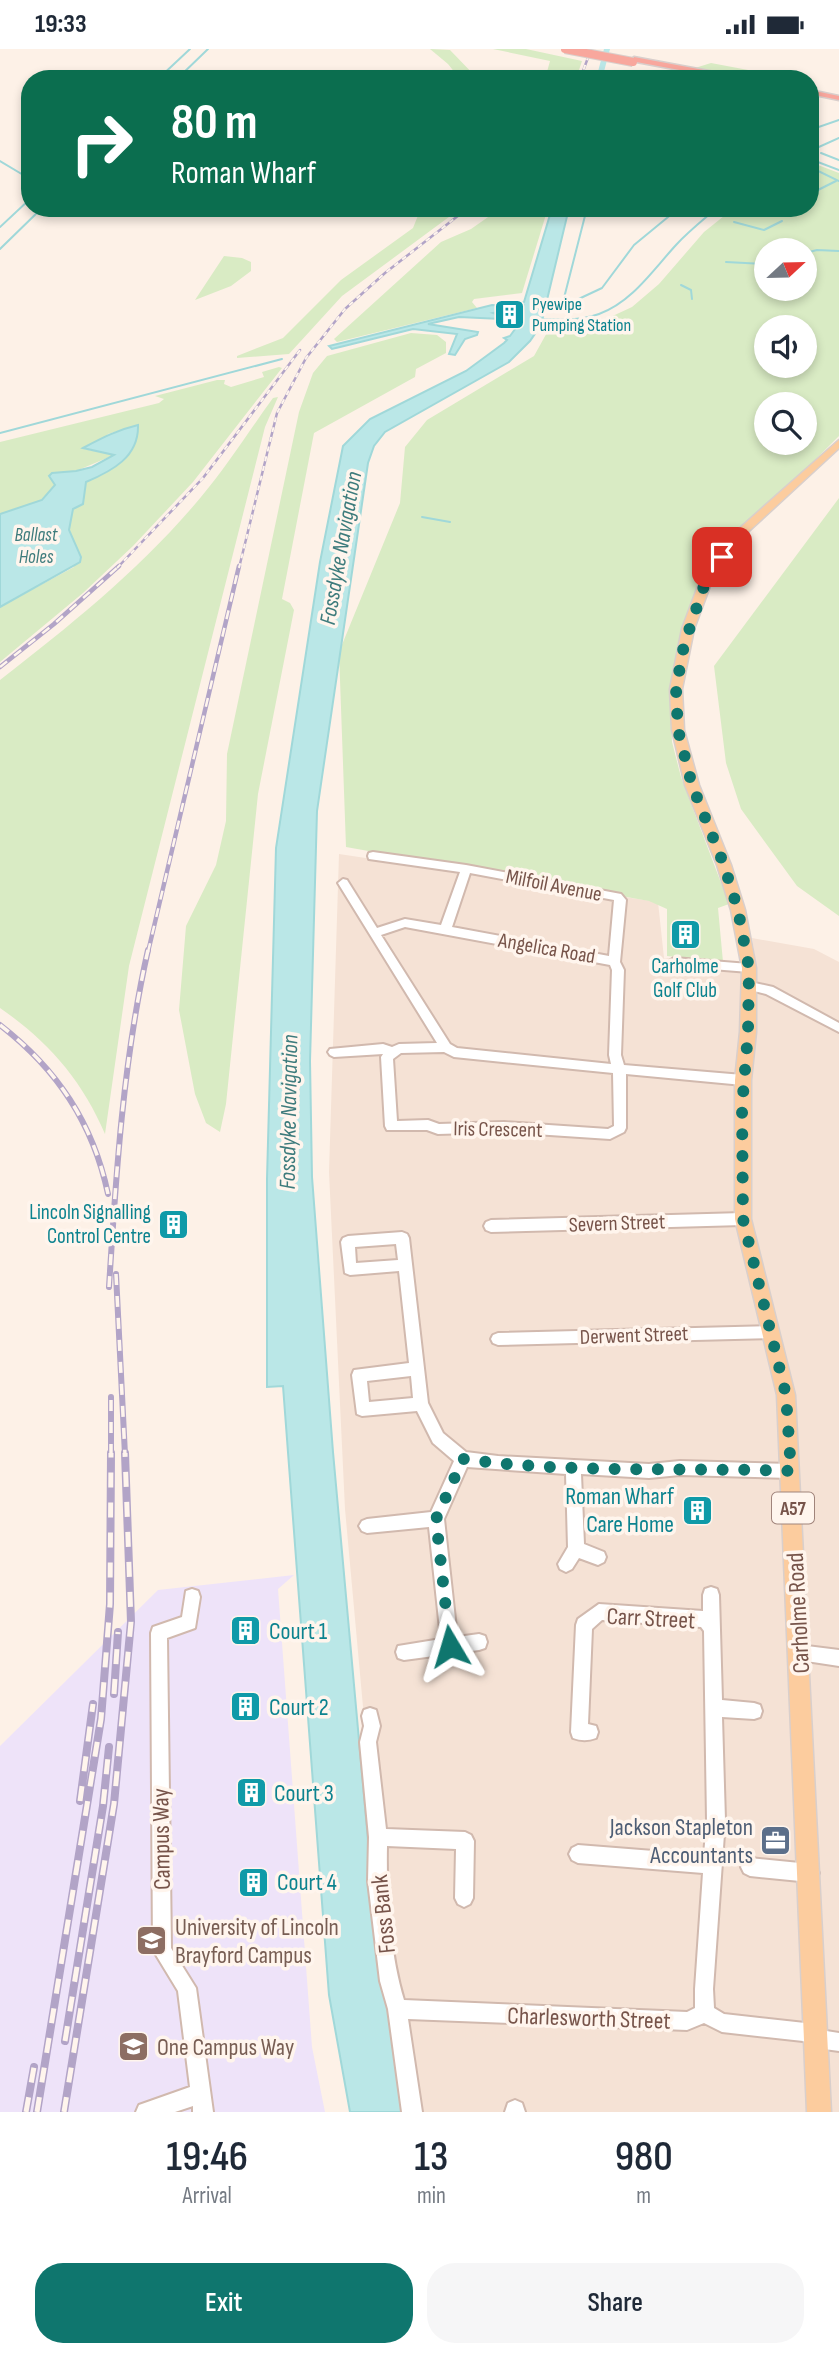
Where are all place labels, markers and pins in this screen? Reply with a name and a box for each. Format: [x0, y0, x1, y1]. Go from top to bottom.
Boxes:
place label: Pyewipe Pumping Station [532, 294, 631, 336]
building icon: Pyewipe Pumping Station [492, 297, 526, 331]
pin [692, 527, 752, 587]
building icon: Carholme Golf Club [668, 917, 702, 951]
place label: Carholme Golf Club [651, 954, 719, 1003]
place label: Lincoln Signalling Control Centre [29, 1200, 151, 1249]
building icon: Lincoln Signalling Control Centre [157, 1207, 191, 1241]
place label: Roman Wharf Care Home [565, 1482, 675, 1539]
building icon: Roman Wharf Care Home [680, 1493, 714, 1527]
building icon: Court 1 [229, 1614, 263, 1648]
place label: Court 1 [269, 1617, 328, 1646]
building icon: Court 2 [229, 1690, 263, 1724]
place label: Court 2 [269, 1693, 329, 1722]
building icon: Court 3 [234, 1776, 268, 1810]
place label: Court 3 [274, 1779, 334, 1808]
place label: Jackson Stapleton Accountants [609, 1813, 753, 1870]
office icon: Jackson Stapleton Accountants [759, 1824, 793, 1858]
building icon: Court 4 [237, 1865, 271, 1899]
place label: Court 4 [277, 1868, 337, 1897]
place label: University of Lincoln Brayford Campus [175, 1913, 339, 1970]
school or university icon: University of Lincoln Brayford Campus [135, 1924, 169, 1958]
school or university icon: One Campus Way [117, 2030, 151, 2064]
place label: One Campus Way [157, 2033, 294, 2062]

